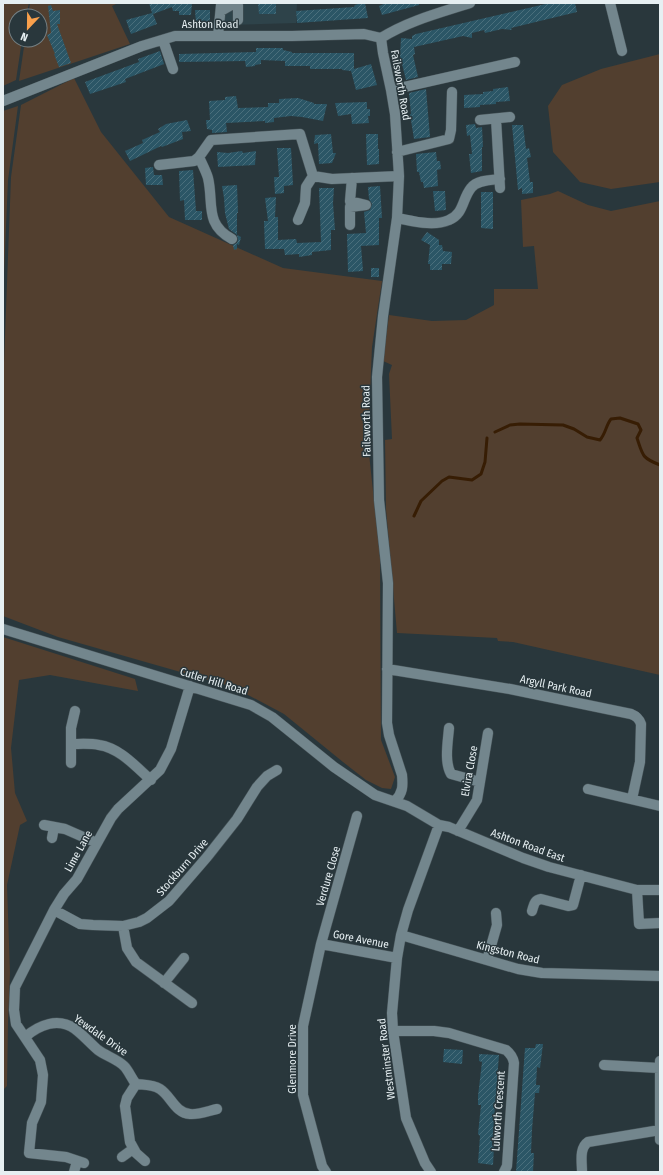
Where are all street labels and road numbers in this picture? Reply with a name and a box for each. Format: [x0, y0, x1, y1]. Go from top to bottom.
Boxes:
street label: Ashton Road [182, 18, 238, 31]
street label: Failsworth Road [388, 49, 413, 121]
street label: Failsworth Road [359, 385, 374, 457]
street label: Cutler Hill Road [178, 665, 249, 698]
street label: Argyll Park Road [519, 673, 593, 700]
street label: Elvira Close [459, 745, 480, 797]
street label: Ashton Road East [489, 826, 567, 865]
street label: Lime Lane [62, 828, 95, 874]
street label: Stockburn Drive [154, 836, 211, 899]
street label: Verdure Close [314, 845, 343, 908]
street label: Gore Avenue [332, 928, 390, 951]
street label: Kingston Road [475, 938, 541, 967]
street label: Yewdale Drive [71, 1012, 130, 1059]
street label: Westminster Road [375, 1018, 398, 1100]
street label: Glenmore Drive [286, 1024, 299, 1094]
street label: Lulworth Crescent [489, 1070, 508, 1152]

